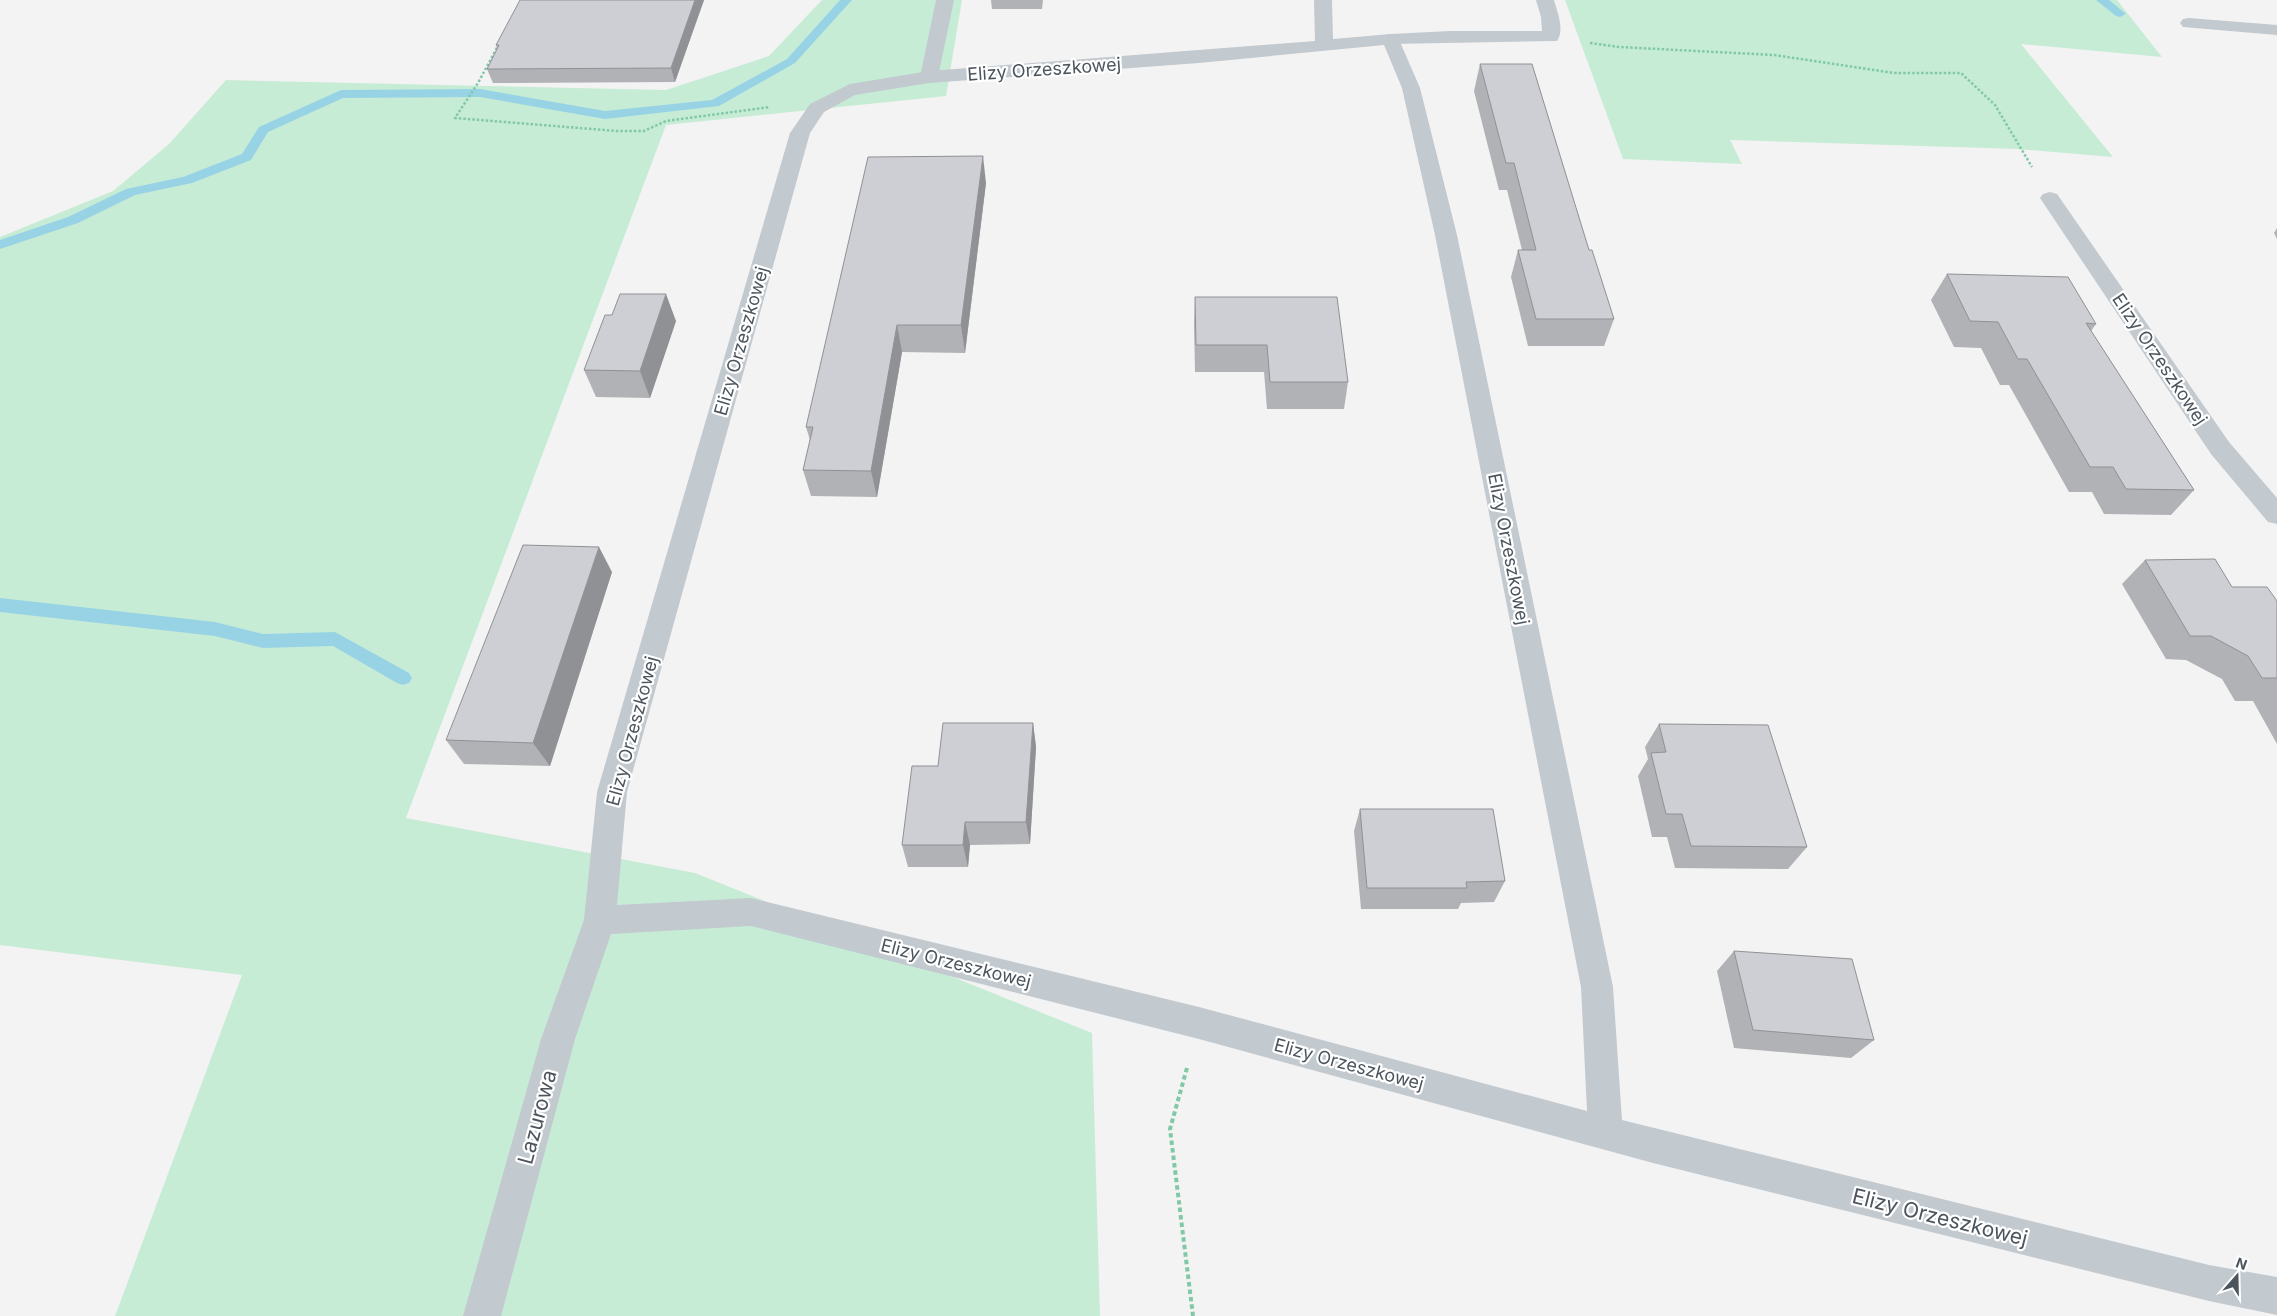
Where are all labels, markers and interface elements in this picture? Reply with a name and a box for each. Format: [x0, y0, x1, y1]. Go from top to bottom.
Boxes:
street label: Elizy Orzeszkowej [966, 53, 1122, 85]
street label: Elizy Orzeszkowej [710, 264, 772, 418]
street label: Elizy Orzeszkowej [2108, 289, 2212, 429]
street label: Elizy Orzeszkowej [1484, 471, 1534, 627]
street label: Elizy Orzeszkowej [602, 654, 662, 808]
street label: Elizy Orzeszkowej [879, 934, 1033, 992]
street label: Elizy Orzeszkowej [1272, 1034, 1426, 1094]
street label: Lazurowa [512, 1067, 562, 1167]
street label: Elizy Orzeszkowej [1850, 1183, 2030, 1251]
north arrow [2212, 1251, 2262, 1301]
text: N [2234, 1254, 2250, 1273]

